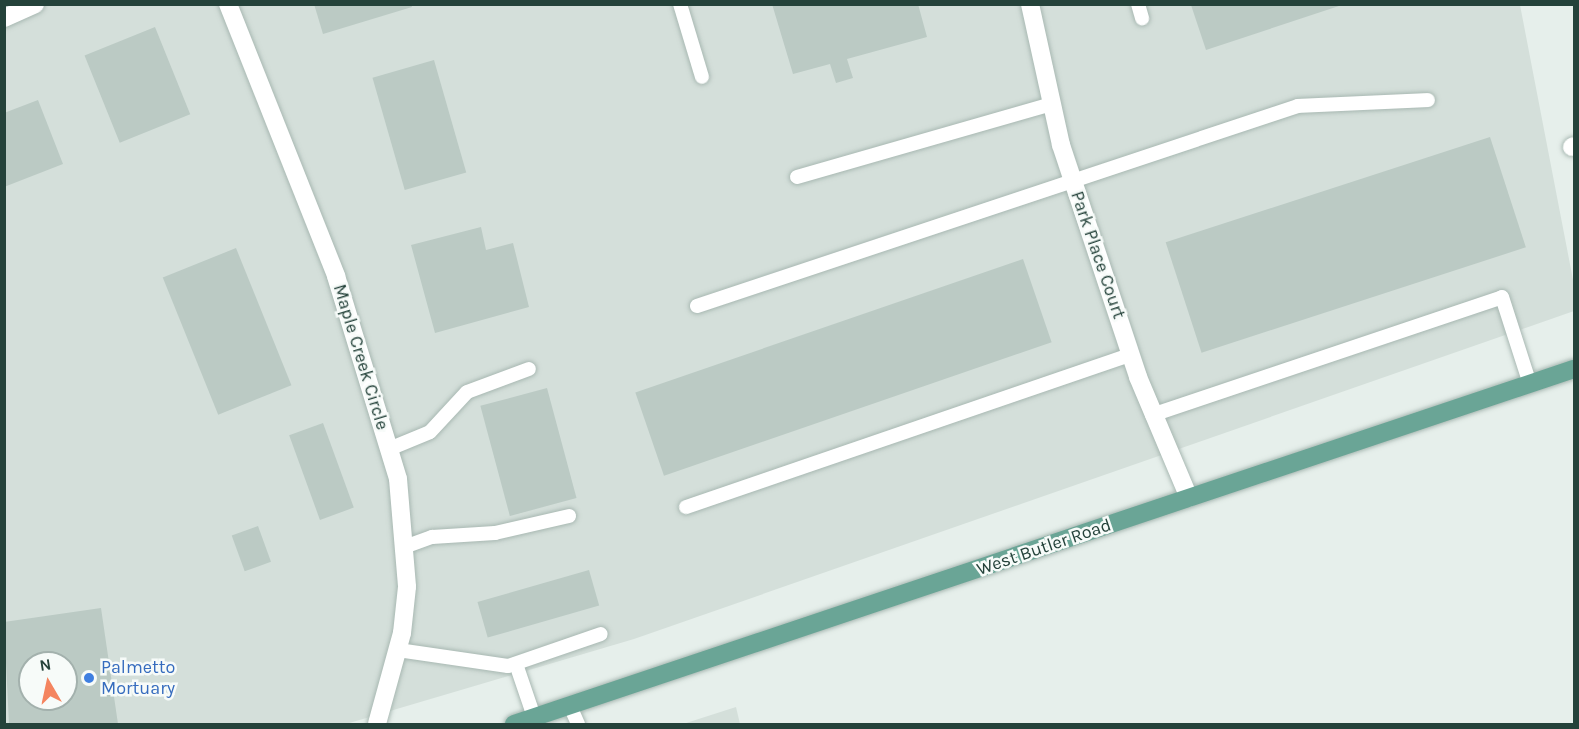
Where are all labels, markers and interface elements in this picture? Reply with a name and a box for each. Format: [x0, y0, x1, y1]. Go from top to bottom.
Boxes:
street label: Park Place Court [1066, 188, 1130, 322]
street label: Maple Creek Circle [329, 282, 393, 432]
street label: West Butler Road [974, 514, 1114, 580]
north arrow [18, 651, 78, 711]
text: N [38, 654, 53, 675]
place label: Palmetto Mortuary [101, 657, 175, 700]
marker: Palmetto Mortuary [82, 671, 96, 685]

